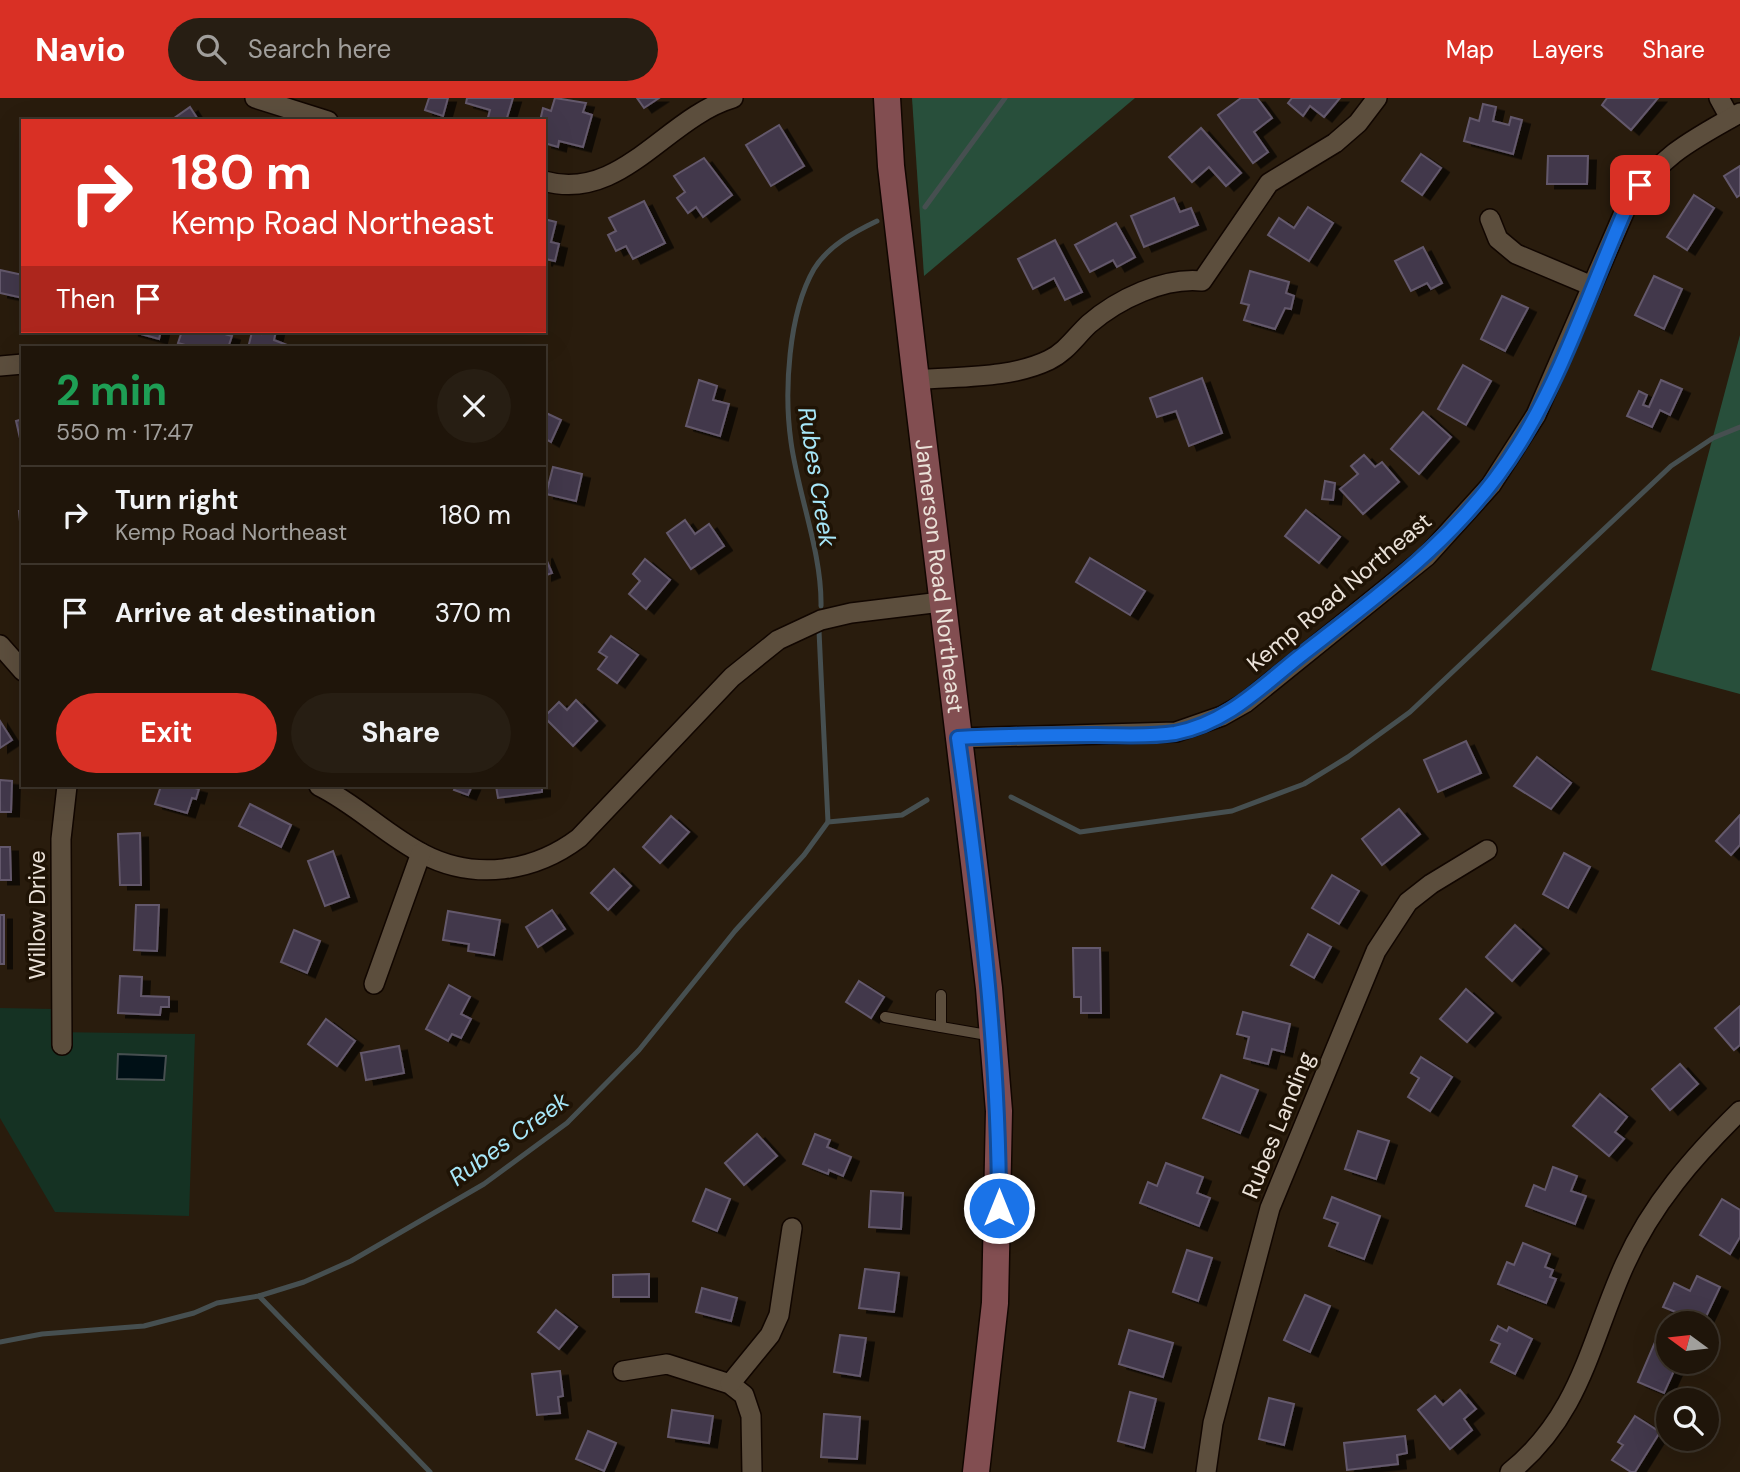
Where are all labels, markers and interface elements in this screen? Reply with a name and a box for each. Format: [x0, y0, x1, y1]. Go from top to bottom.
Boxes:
search box [168, 18, 658, 81]
text: Navio [35, 28, 126, 71]
icon: search [192, 30, 230, 68]
text: Search here [248, 32, 391, 66]
text: Map [1446, 34, 1494, 65]
text: Layers [1532, 34, 1604, 65]
text: Share [1642, 34, 1705, 65]
text: 180 m [171, 140, 312, 204]
icon: right [56, 147, 147, 238]
pin [1610, 155, 1670, 215]
icon: arrive [1621, 166, 1659, 204]
text: Kemp Road Northeast [171, 202, 494, 244]
icon: arrive [129, 280, 167, 318]
text: Then [56, 282, 115, 316]
text: 2 min [56, 363, 167, 418]
button: close [437, 369, 511, 443]
water label: Rubes Creek [791, 405, 844, 550]
text: 550 m · 17:47 [56, 417, 194, 447]
street label: Jamerson Road Northeast [908, 437, 971, 715]
text: Turn right [115, 483, 239, 517]
icon: right [56, 496, 94, 534]
text: 180 m [439, 498, 511, 532]
street label: Kemp Road Northeast [1240, 506, 1438, 678]
text: Kemp Road Northeast [115, 517, 347, 547]
icon: arrive [56, 594, 94, 632]
text: Arrive at destination [115, 596, 376, 630]
text: 370 m [435, 596, 511, 630]
button: Exit [56, 693, 277, 773]
button: Share [291, 693, 511, 773]
street label: Willow Drive [22, 850, 52, 980]
street label: Rubes Landing [1235, 1047, 1321, 1203]
water label: Rubes Creek [443, 1084, 575, 1193]
position arrow [962, 1171, 1036, 1245]
north arrow [1656, 1311, 1718, 1374]
map controls [1656, 1311, 1719, 1451]
button: search [1656, 1388, 1719, 1451]

